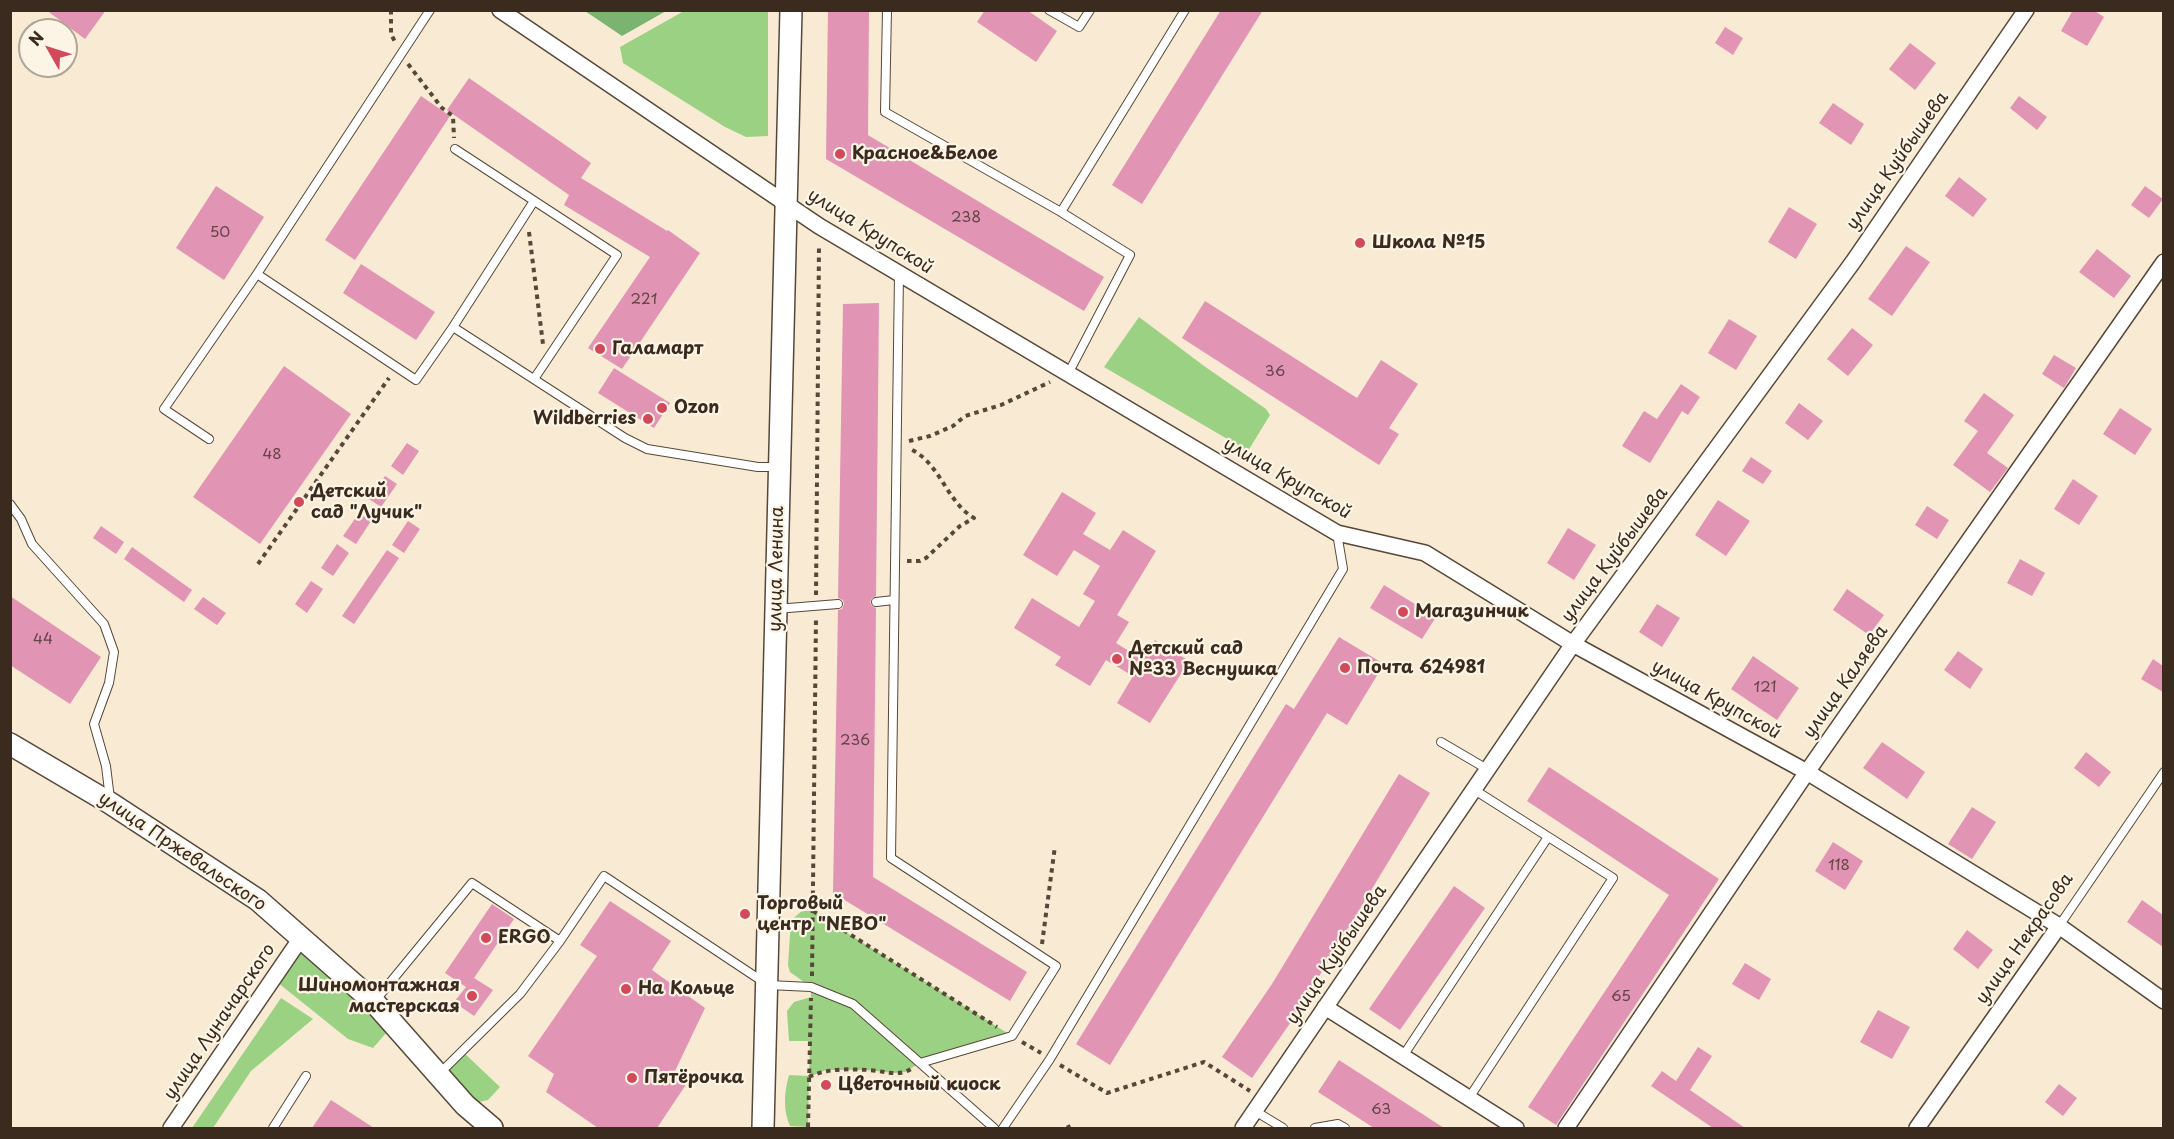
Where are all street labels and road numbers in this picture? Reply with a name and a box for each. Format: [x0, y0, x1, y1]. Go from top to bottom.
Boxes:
street label: улица Куйбышева [1842, 88, 1954, 234]
street label: улица Крупской [803, 185, 937, 279]
street label: улица Крупской [1219, 434, 1355, 524]
street label: улица Куйбышева [1557, 483, 1673, 627]
street label: улица Ленина [765, 506, 789, 632]
street label: улица Каляева [1799, 621, 1893, 743]
street label: улица Крупской [1648, 656, 1784, 744]
street label: улица Пржевальского [94, 788, 270, 916]
street label: улица Некрасова [1972, 869, 2078, 1009]
street label: улица Куйбышева [1282, 881, 1392, 1029]
street label: улица Луначарского [160, 940, 280, 1104]

